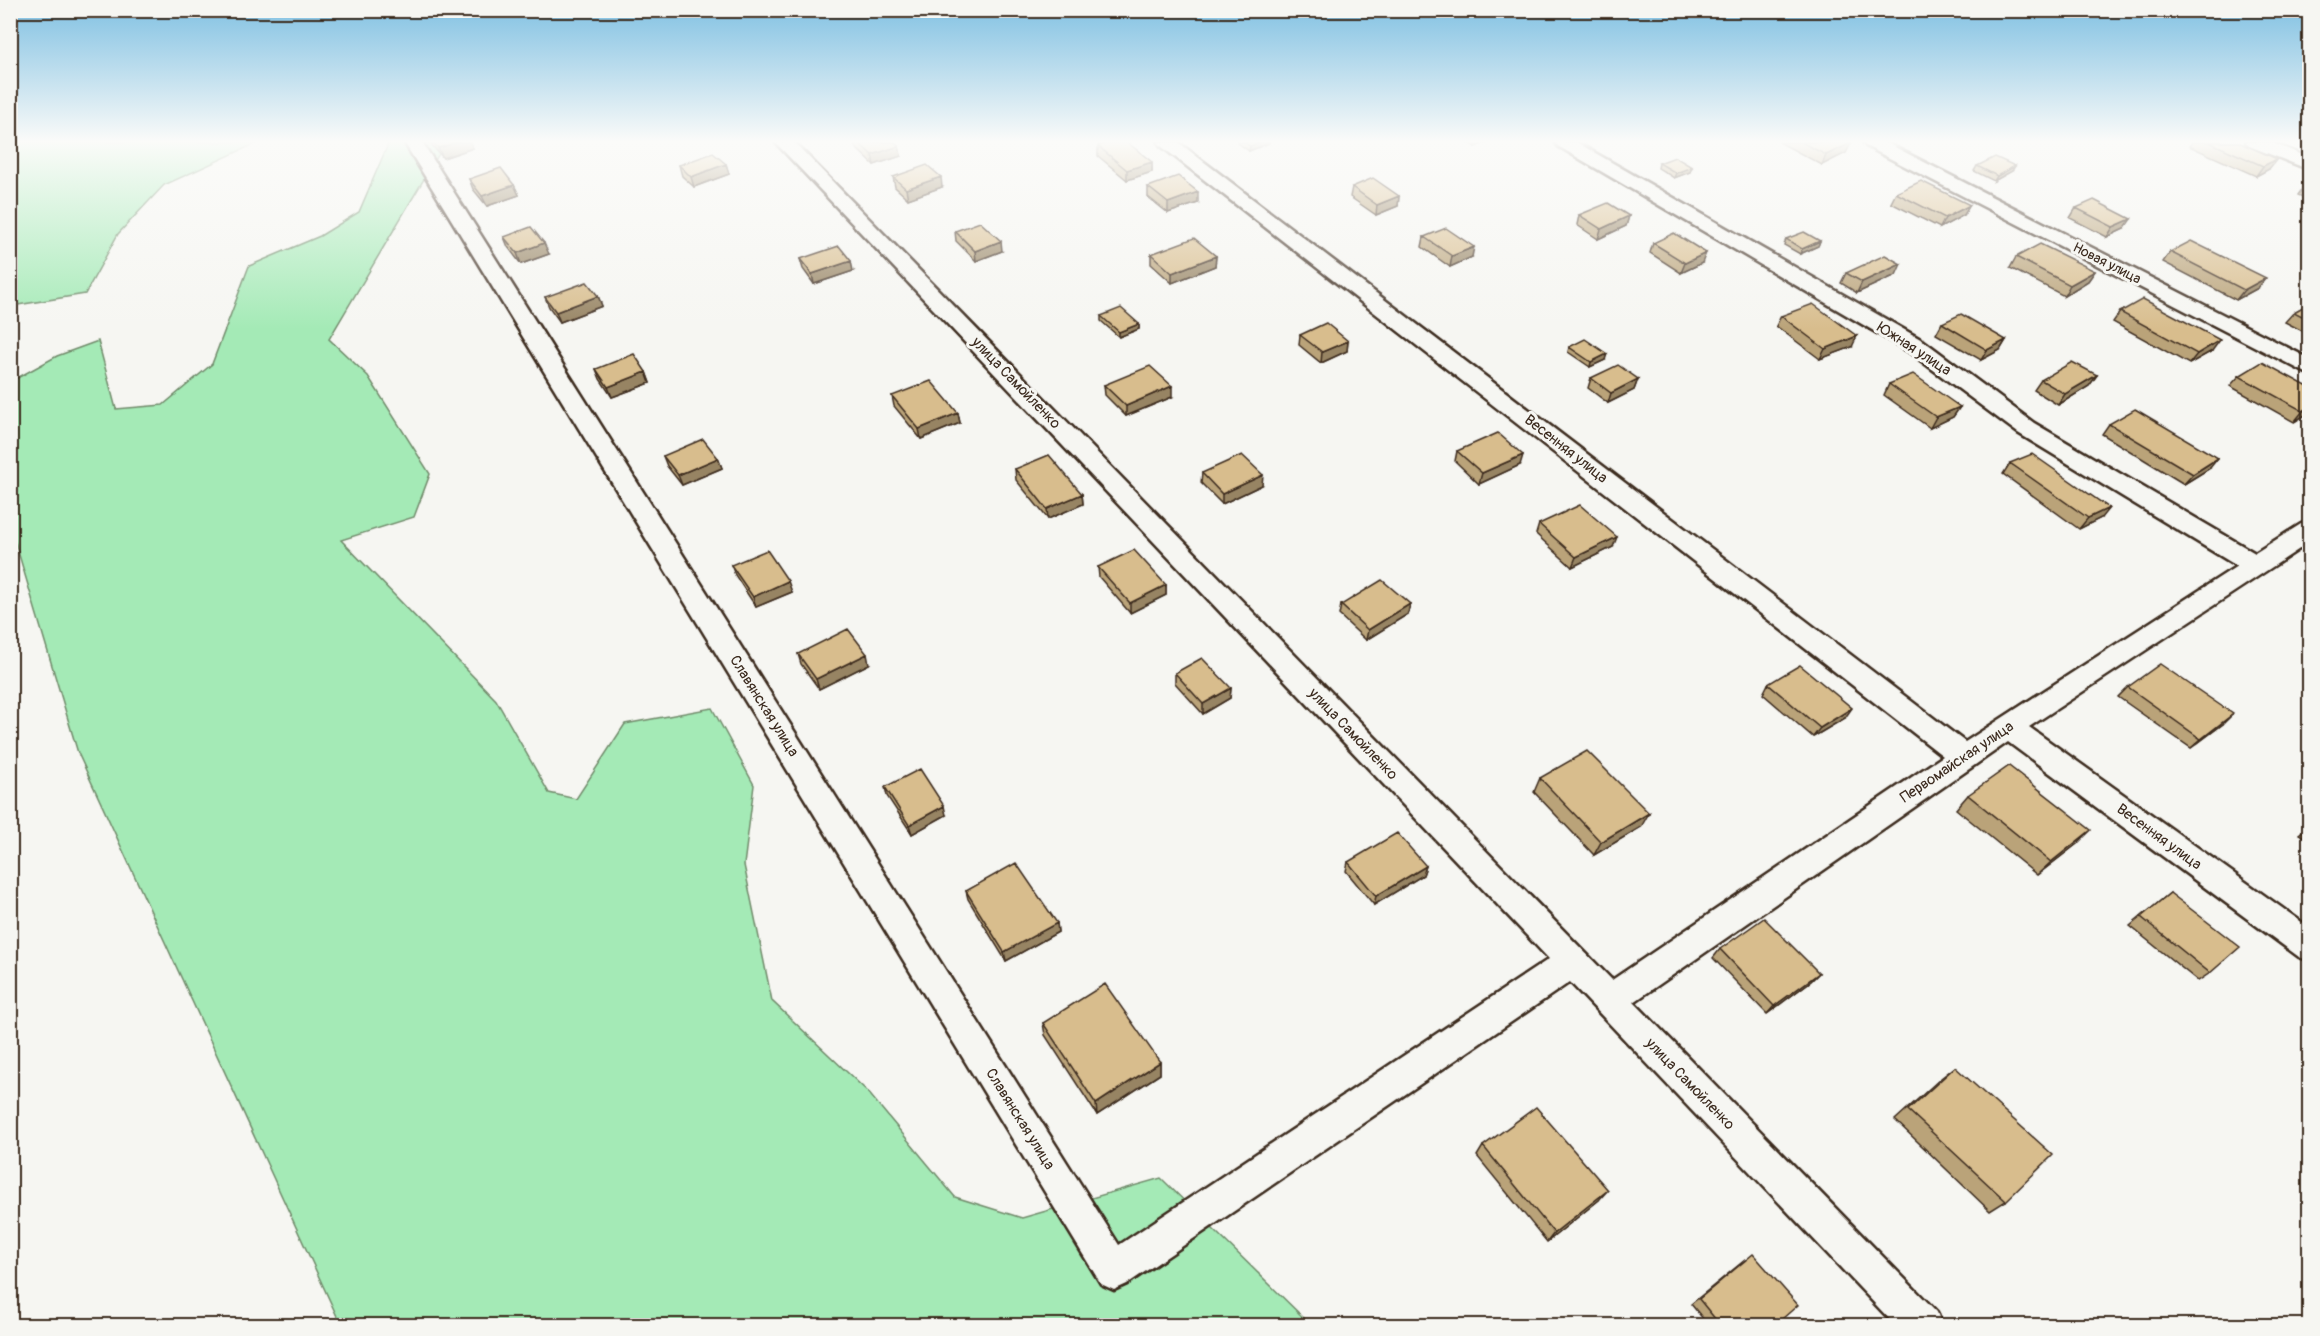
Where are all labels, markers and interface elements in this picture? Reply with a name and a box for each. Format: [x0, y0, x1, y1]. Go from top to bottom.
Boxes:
street label: Новая улица [2070, 239, 2144, 287]
street label: Южная улица [1873, 318, 1955, 380]
street label: улица Самойленко [967, 332, 1065, 433]
street label: Весенняя улица [1521, 411, 1611, 487]
street label: Славянская улица [725, 652, 803, 760]
street label: улица Самойленко [1304, 683, 1402, 784]
street label: Первомайская улица [1897, 717, 2017, 807]
street label: Весенняя улица [2113, 800, 2205, 874]
street label: улица Самойленко [1641, 1033, 1739, 1134]
street label: Славянская улица [981, 1065, 1059, 1173]

